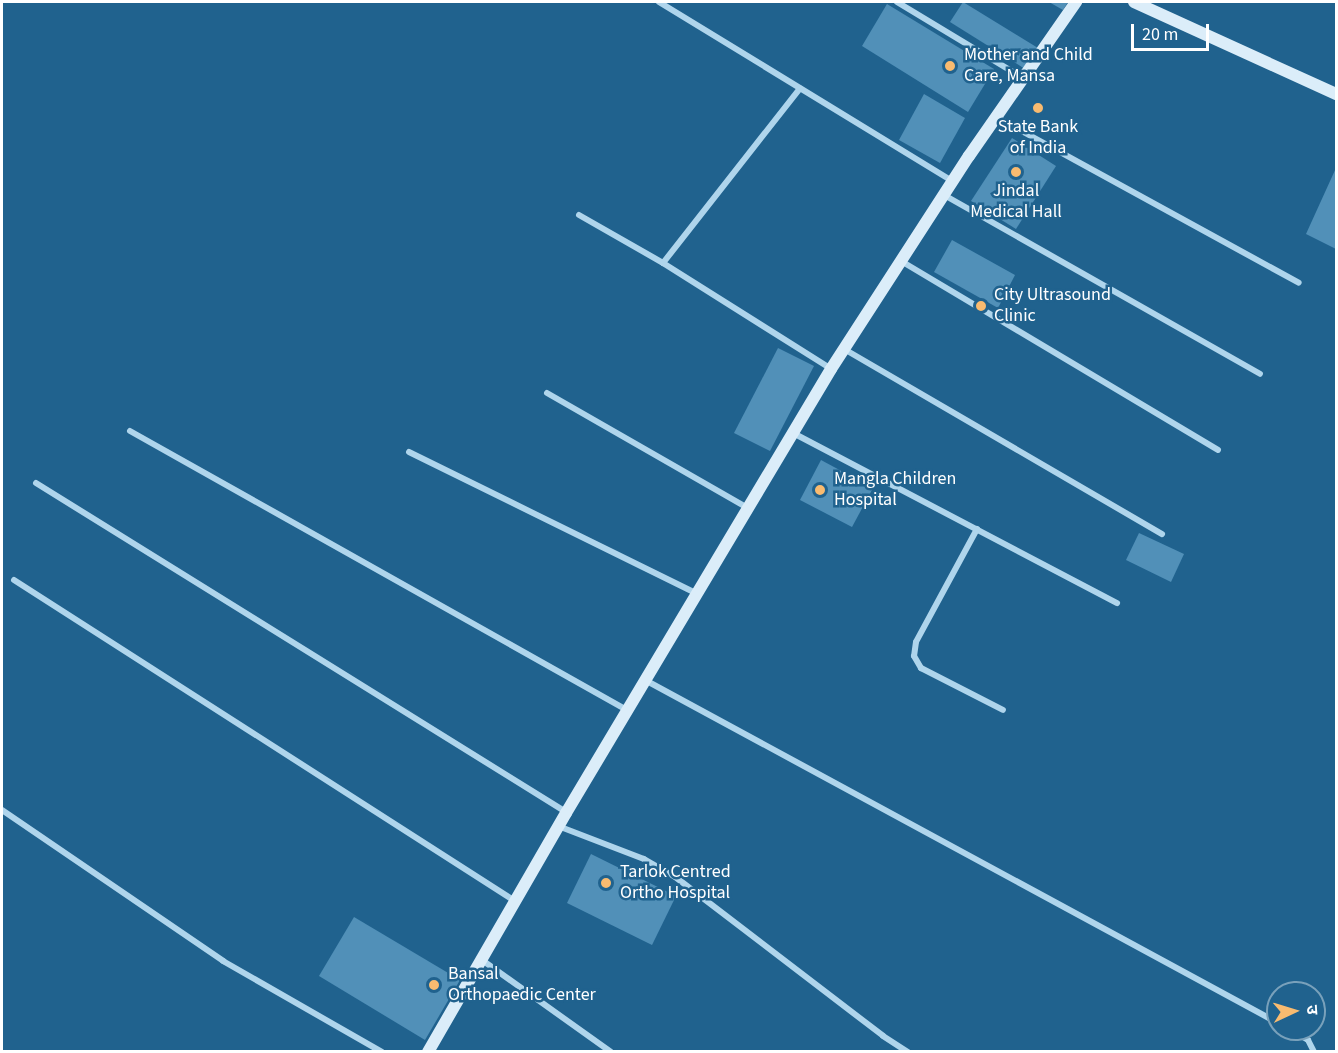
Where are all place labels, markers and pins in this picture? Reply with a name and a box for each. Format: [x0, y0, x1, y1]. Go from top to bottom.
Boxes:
place label: Mother and Child Care, Mansa [964, 45, 1093, 88]
marker: Mother and Child Care, Mansa [941, 57, 959, 75]
marker: State Bank of India [1031, 101, 1045, 115]
place label: State Bank of India [998, 117, 1078, 160]
marker: Jindal Medical Hall [1009, 165, 1023, 179]
place label: Jindal Medical Hall [970, 181, 1062, 224]
place label: City Ultrasound Clinic [994, 285, 1111, 328]
marker: City Ultrasound Clinic [972, 297, 990, 315]
place label: Mangla Children Hospital [834, 469, 956, 512]
marker: Mangla Children Hospital [811, 481, 829, 499]
place label: Tarlok Centred Ortho Hospital [620, 862, 731, 904]
marker: Tarlok Centred Ortho Hospital [597, 874, 615, 892]
place label: Bansal Orthopaedic Center [448, 964, 596, 1006]
marker: Bansal Orthopaedic Center [425, 976, 443, 994]

